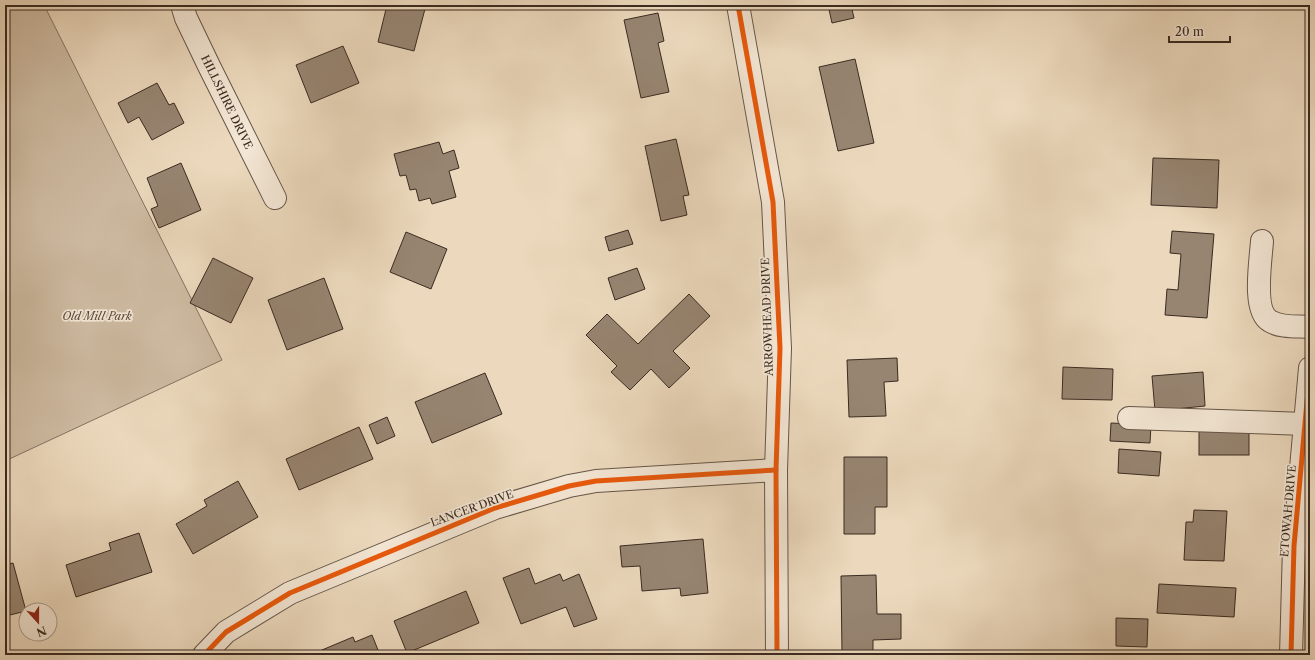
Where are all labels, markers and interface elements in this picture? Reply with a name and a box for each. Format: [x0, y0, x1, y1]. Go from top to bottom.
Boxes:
scale bar [1169, 18, 1230, 44]
text: 20 m [1175, 24, 1204, 39]
street label: HILLSHIRE DRIVE [198, 53, 256, 152]
street label: ARROWHEAD DRIVE [758, 257, 776, 377]
park label: Old Mill Park [62, 309, 132, 323]
street label: ETOWAH DRIVE [1277, 464, 1299, 558]
street label: LANCER DRIVE [429, 486, 516, 530]
north arrow [18, 602, 58, 642]
text: N [34, 623, 49, 640]

